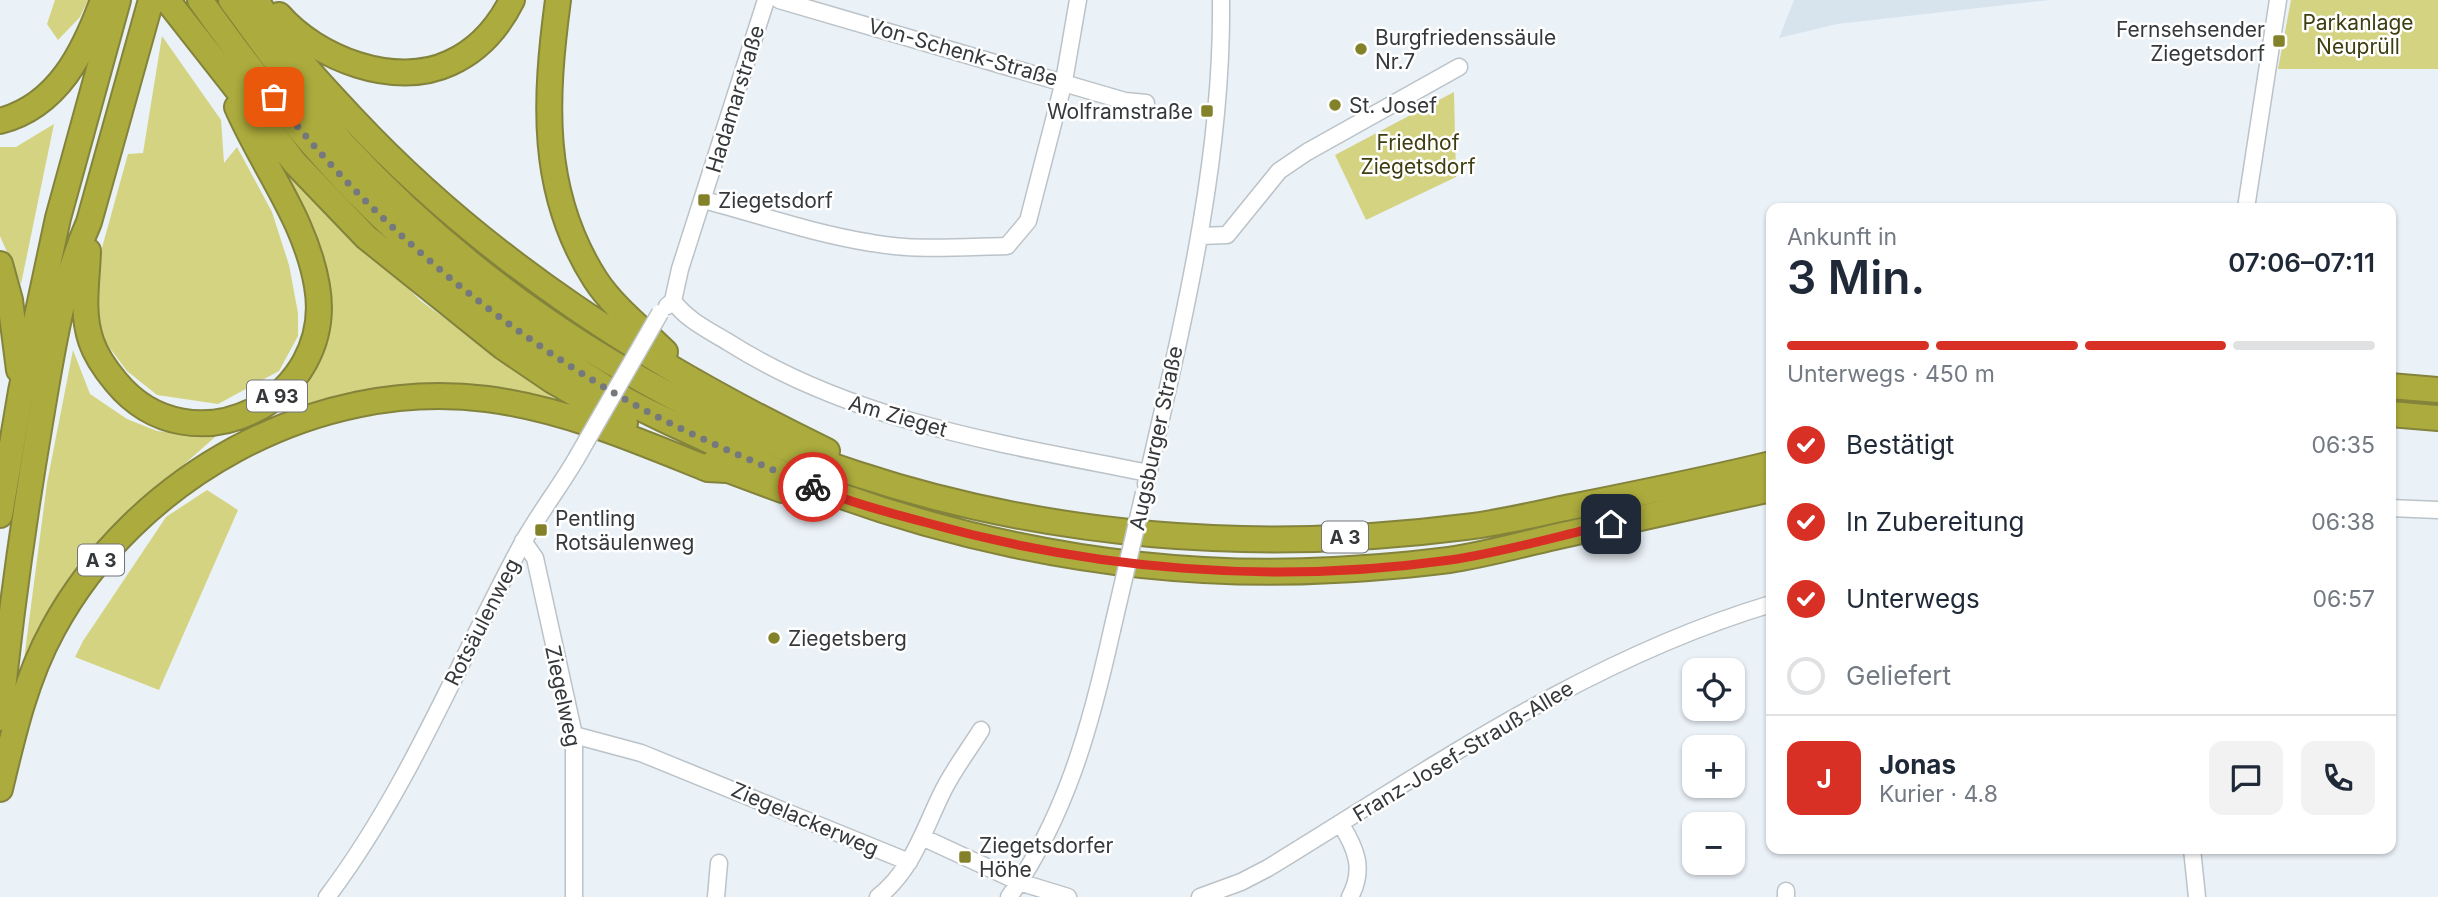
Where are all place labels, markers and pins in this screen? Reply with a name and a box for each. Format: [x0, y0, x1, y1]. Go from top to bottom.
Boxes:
place label: Fernsehsender Ziegetsdorf [2116, 17, 2265, 66]
place label: Burgfriedenssäule Nr.7 [1375, 25, 1556, 74]
marker: Fernsehsender Ziegetsdorf [2271, 33, 2287, 49]
marker: Burgfriedenssäule Nr.7 [1353, 41, 1369, 57]
pin [244, 67, 304, 127]
place label: St. Josef [1349, 93, 1437, 118]
marker: St. Josef [1327, 97, 1343, 113]
place label: Wolframstraße [1047, 99, 1193, 124]
marker: Wolframstraße [1199, 103, 1215, 119]
place label: Ziegetsdorf [718, 188, 833, 213]
marker: Ziegetsdorf [696, 192, 712, 208]
pin [1581, 494, 1641, 554]
place label: Pentling Rotsäulenweg [555, 506, 694, 555]
marker: Pentling Rotsäulenweg [533, 522, 549, 538]
place label: Ziegetsberg [788, 626, 907, 651]
marker: Ziegetsberg [766, 630, 782, 646]
place label: Ziegetsdorfer Höhe [979, 833, 1113, 882]
marker: Ziegetsdorfer Höhe [957, 849, 973, 865]

